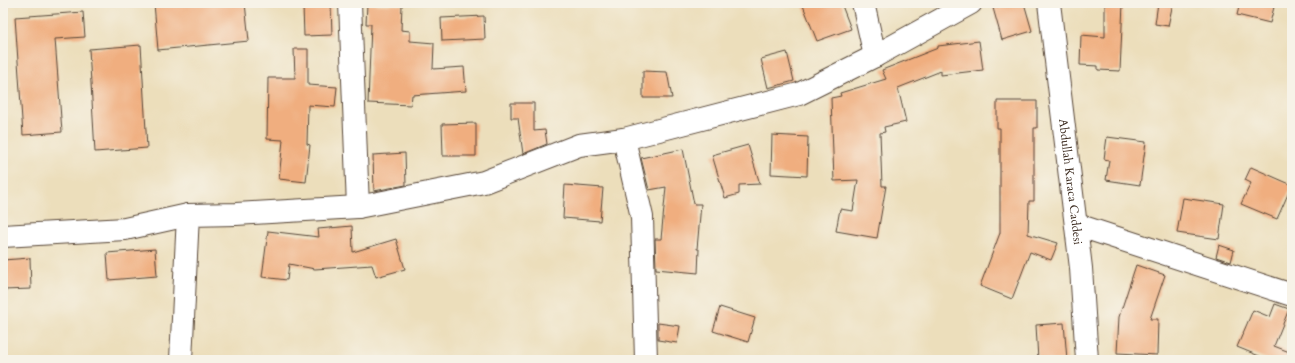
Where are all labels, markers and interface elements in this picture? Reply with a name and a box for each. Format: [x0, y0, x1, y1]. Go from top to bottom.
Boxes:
street label: Abdullah Karaca Caddesi [1055, 118, 1086, 246]

